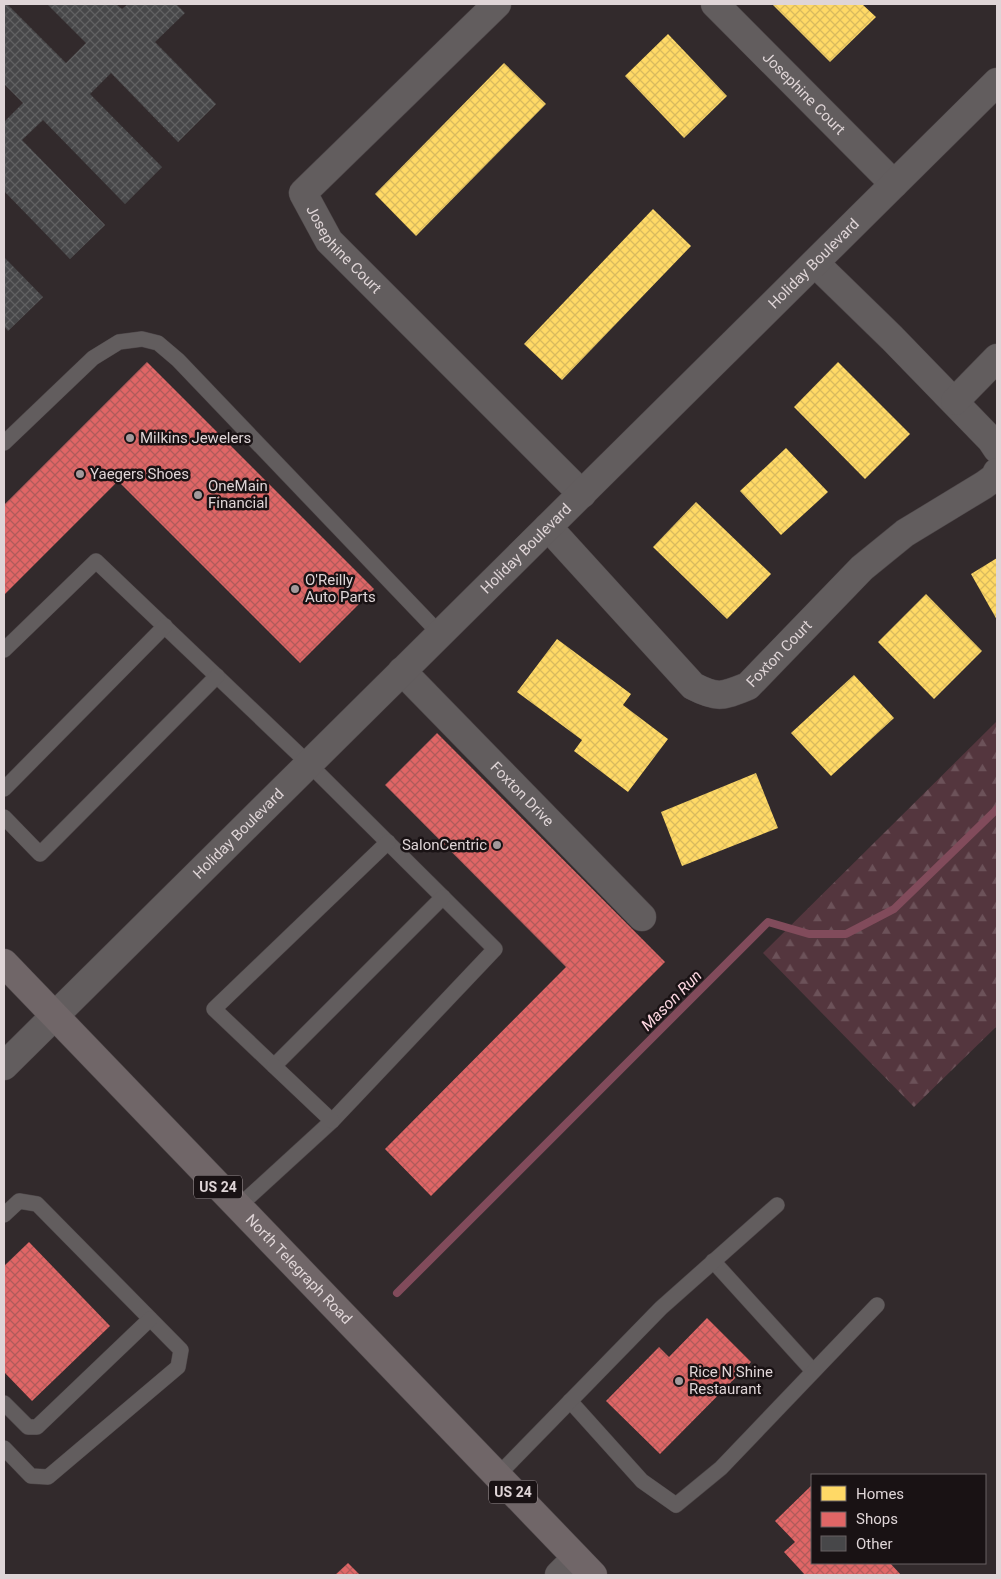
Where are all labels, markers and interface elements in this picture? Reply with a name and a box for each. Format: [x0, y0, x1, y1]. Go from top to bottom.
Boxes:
street label: Josephine Court [759, 48, 849, 139]
street label: Josephine Court [302, 202, 385, 297]
street label: Holiday Boulevard [765, 215, 863, 312]
place label: Milkins Jewelers [140, 429, 251, 447]
marker: Milkins Jewelers [124, 432, 136, 444]
place label: Yaegers Shoes [90, 465, 189, 483]
marker: Yaegers Shoes [74, 468, 86, 480]
place label: OneMain Financial [208, 477, 268, 512]
marker: OneMain Financial [192, 489, 204, 501]
street label: Holiday Boulevard [477, 500, 575, 597]
place label: O'Reilly Auto Parts [305, 571, 376, 606]
marker: O'Reilly Auto Parts [289, 583, 301, 595]
street label: Foxton Court [743, 616, 816, 691]
street label: Foxton Drive [487, 758, 558, 830]
street label: Holiday Boulevard [189, 785, 288, 882]
place label: SalonCentric [402, 836, 487, 854]
marker: SalonCentric [491, 839, 503, 851]
water label: Mason Run [637, 966, 706, 1035]
road number: US 24 [194, 1176, 242, 1198]
street label: North Telegraph Road [242, 1211, 356, 1328]
place label: Rice N Shine Restaurant [689, 1363, 773, 1398]
marker: Rice N Shine Restaurant [673, 1375, 685, 1387]
legend [811, 1474, 986, 1564]
road number: US 24 [489, 1480, 537, 1504]
text: Homes [856, 1485, 904, 1503]
text: Shops [856, 1510, 898, 1528]
text: Other [856, 1535, 893, 1553]

